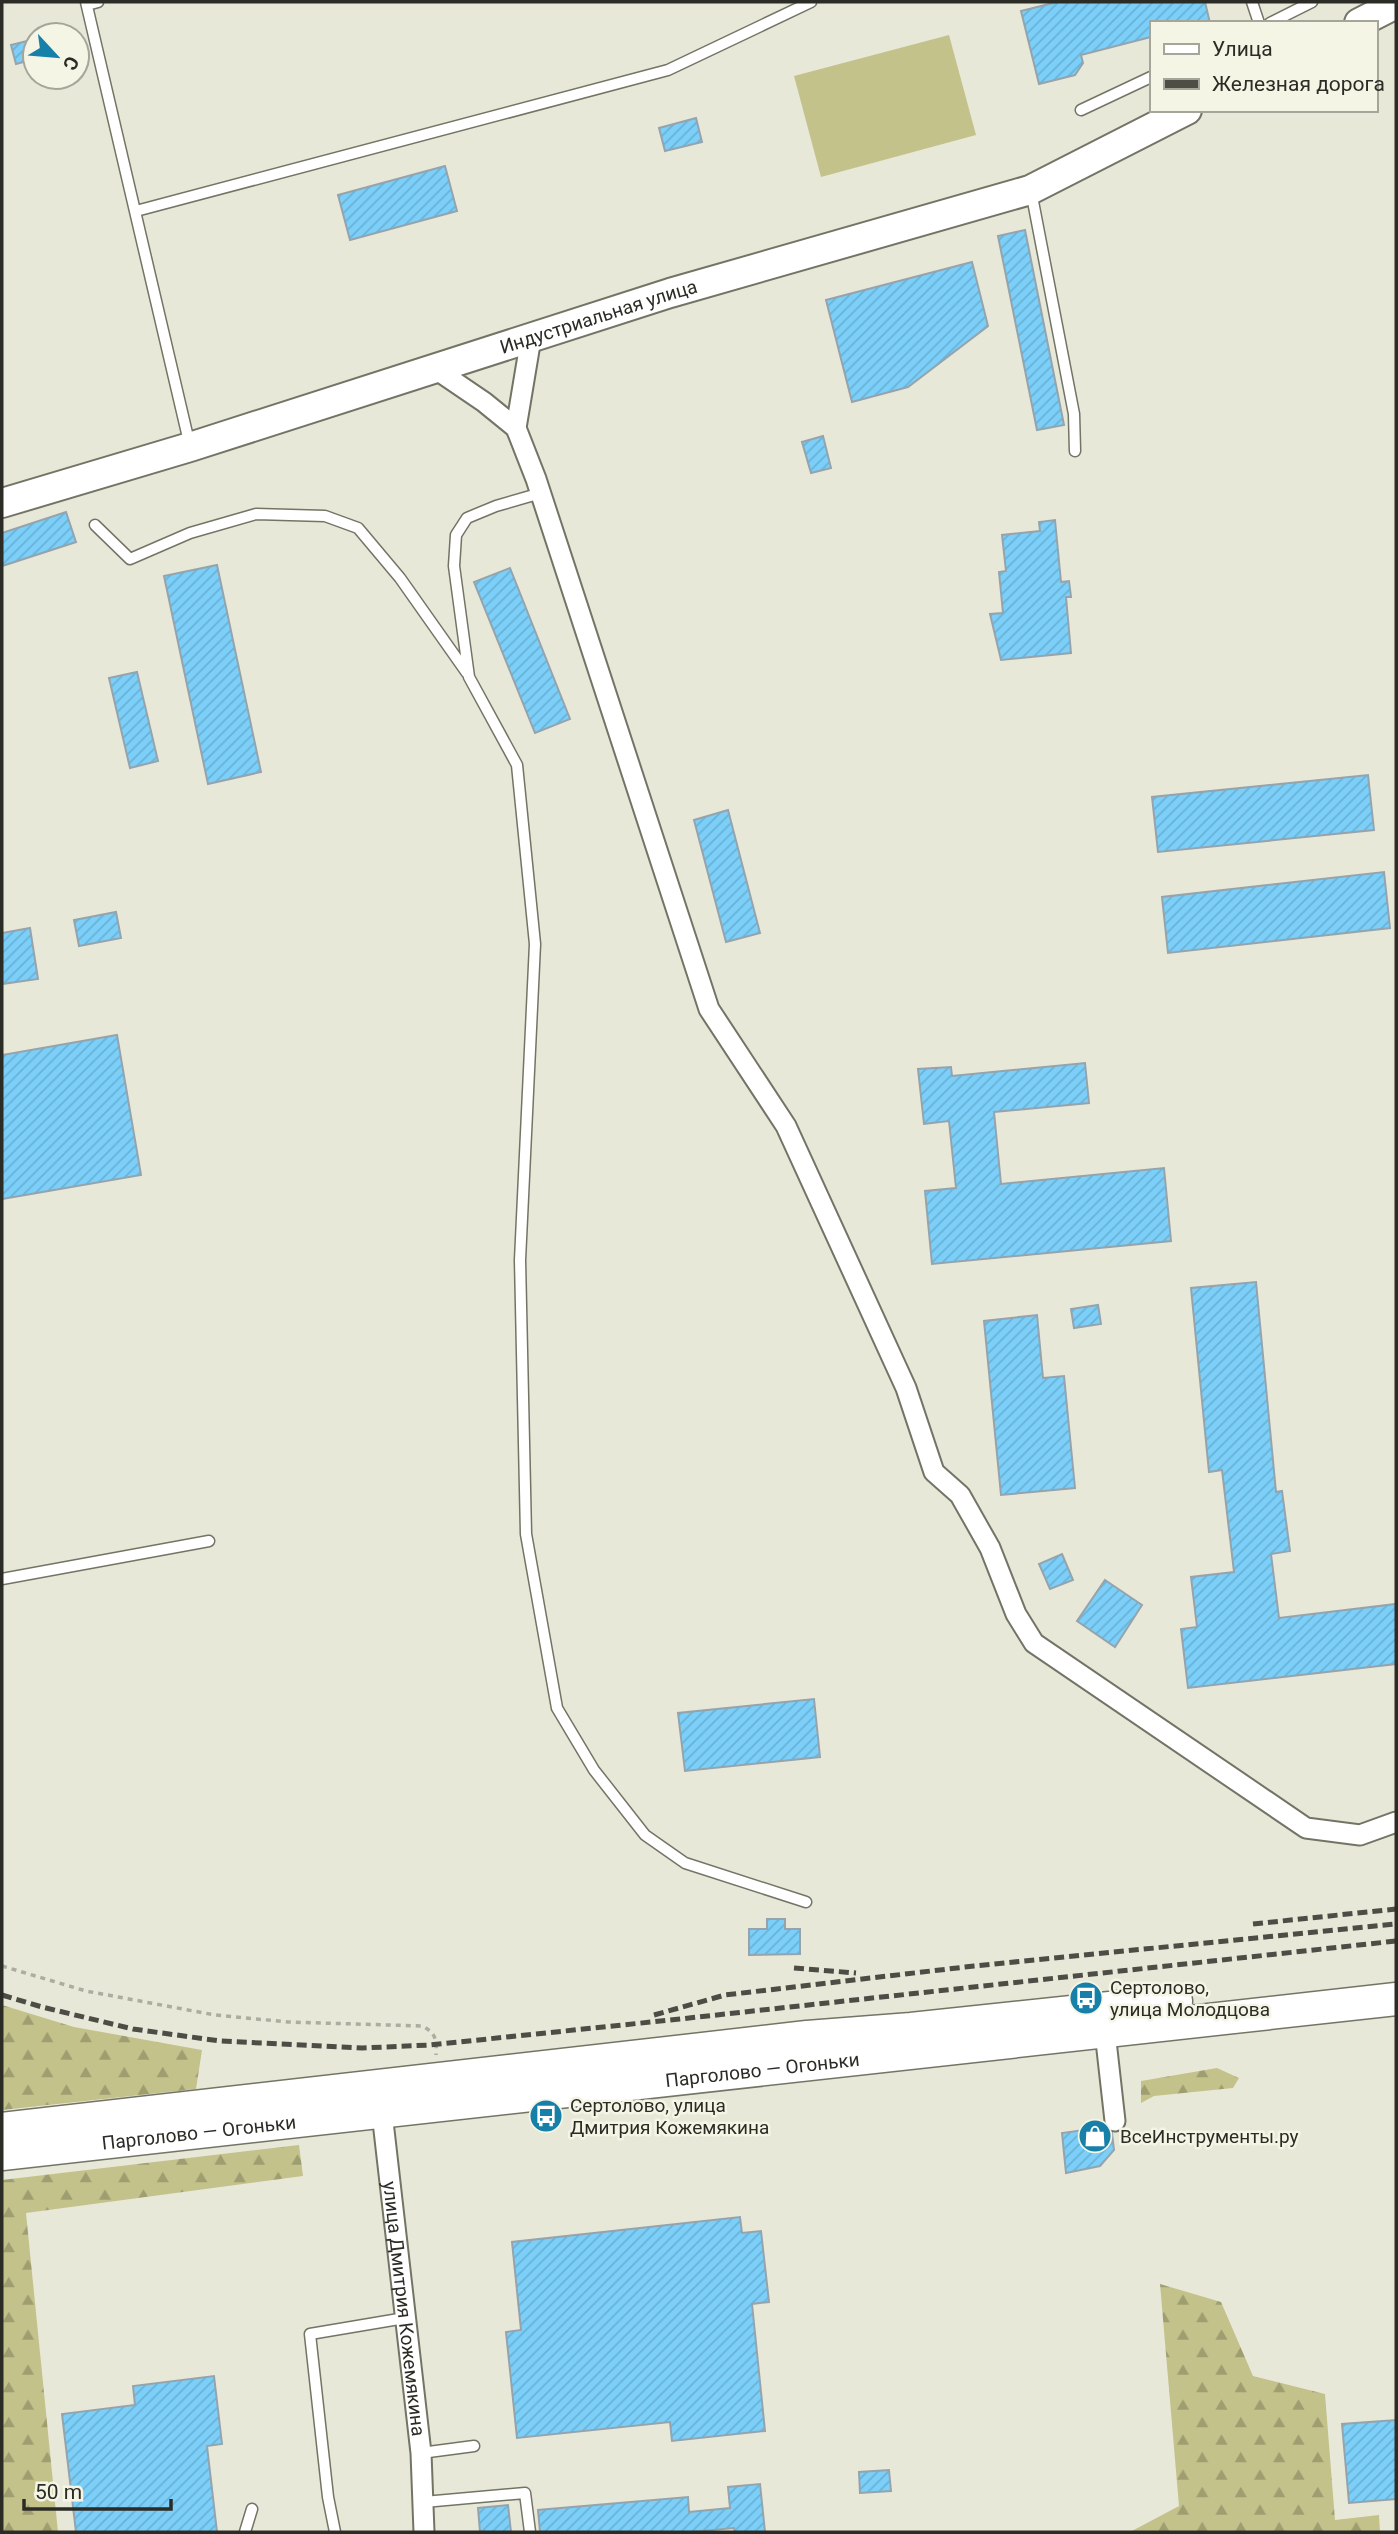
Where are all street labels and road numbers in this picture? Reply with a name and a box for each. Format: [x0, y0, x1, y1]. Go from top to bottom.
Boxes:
street label: Индустриальная улица [497, 275, 700, 359]
street label: Парголово — Огоньки [664, 2048, 861, 2092]
street label: Парголово — Огоньки [101, 2110, 297, 2155]
street label: улица Дмитрия Кожемякина [378, 2180, 430, 2437]

